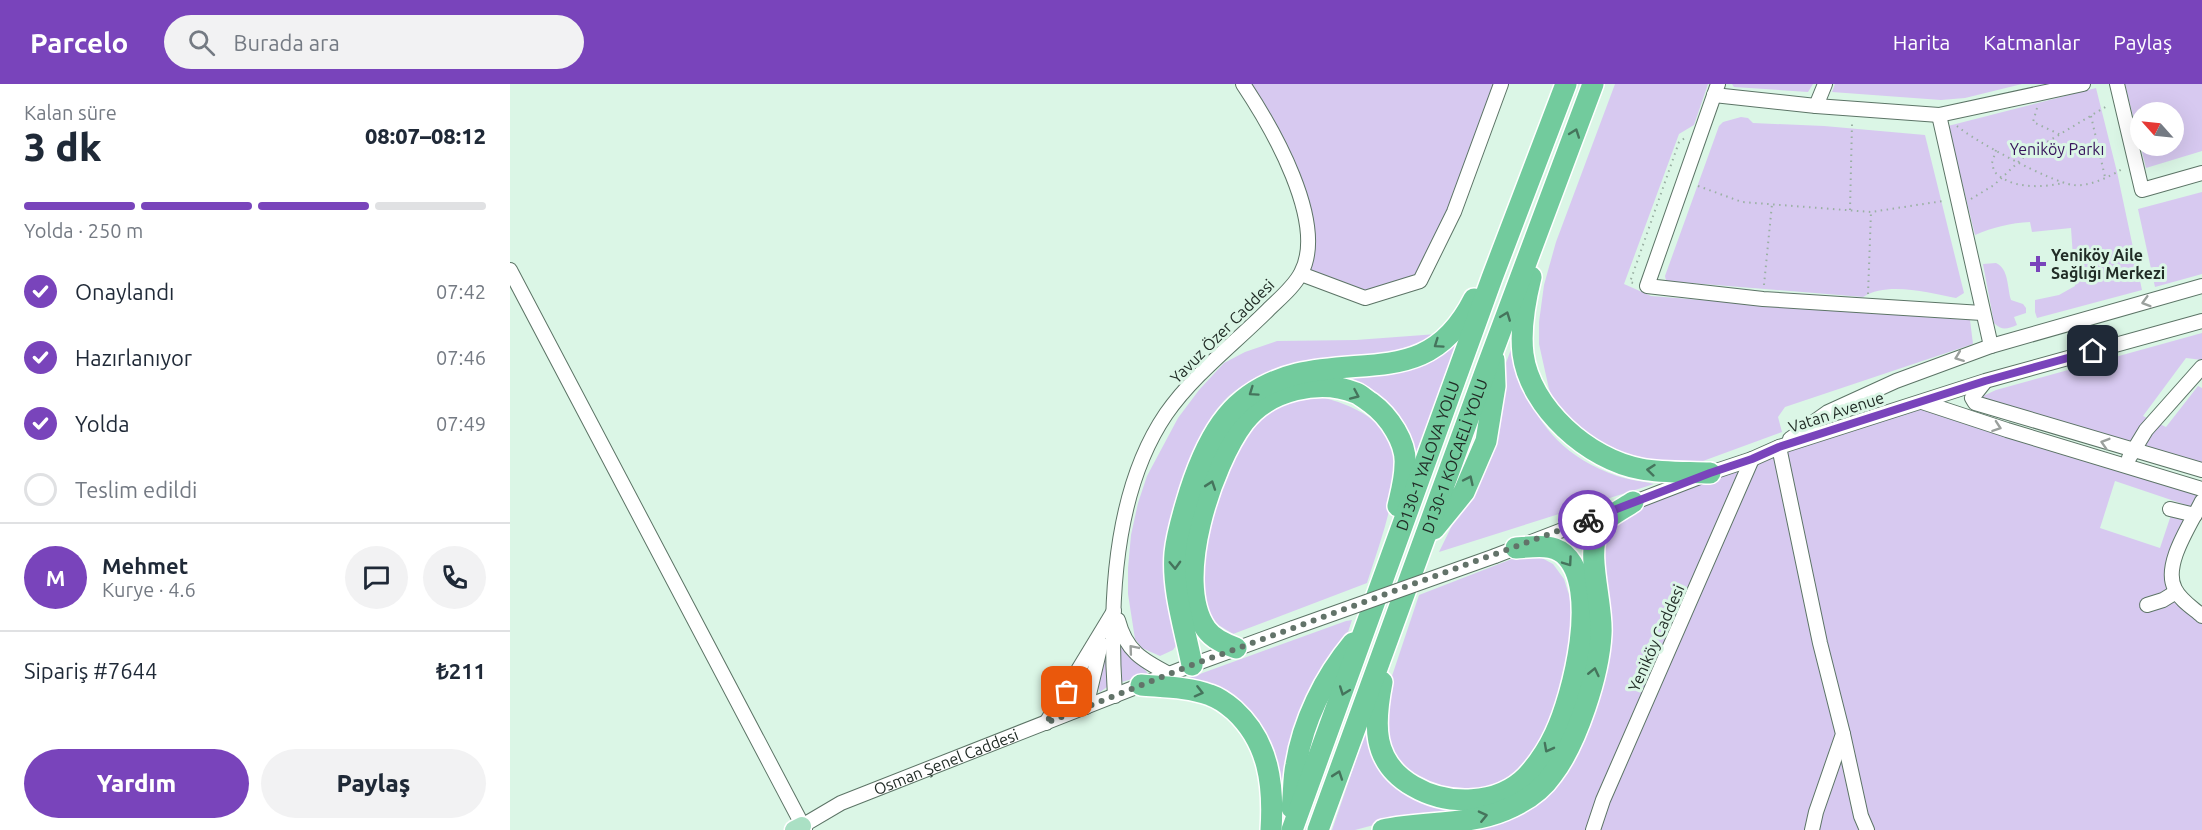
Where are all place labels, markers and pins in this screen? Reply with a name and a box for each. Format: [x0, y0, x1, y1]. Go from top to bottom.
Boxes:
place label: Yeniköy Aile Sağlığı Merkezi [2051, 246, 2165, 282]
marker: Yeniköy Aile Sağlığı Merkezi [2029, 255, 2047, 273]
pin [2067, 325, 2118, 376]
pin [1041, 666, 1092, 717]

